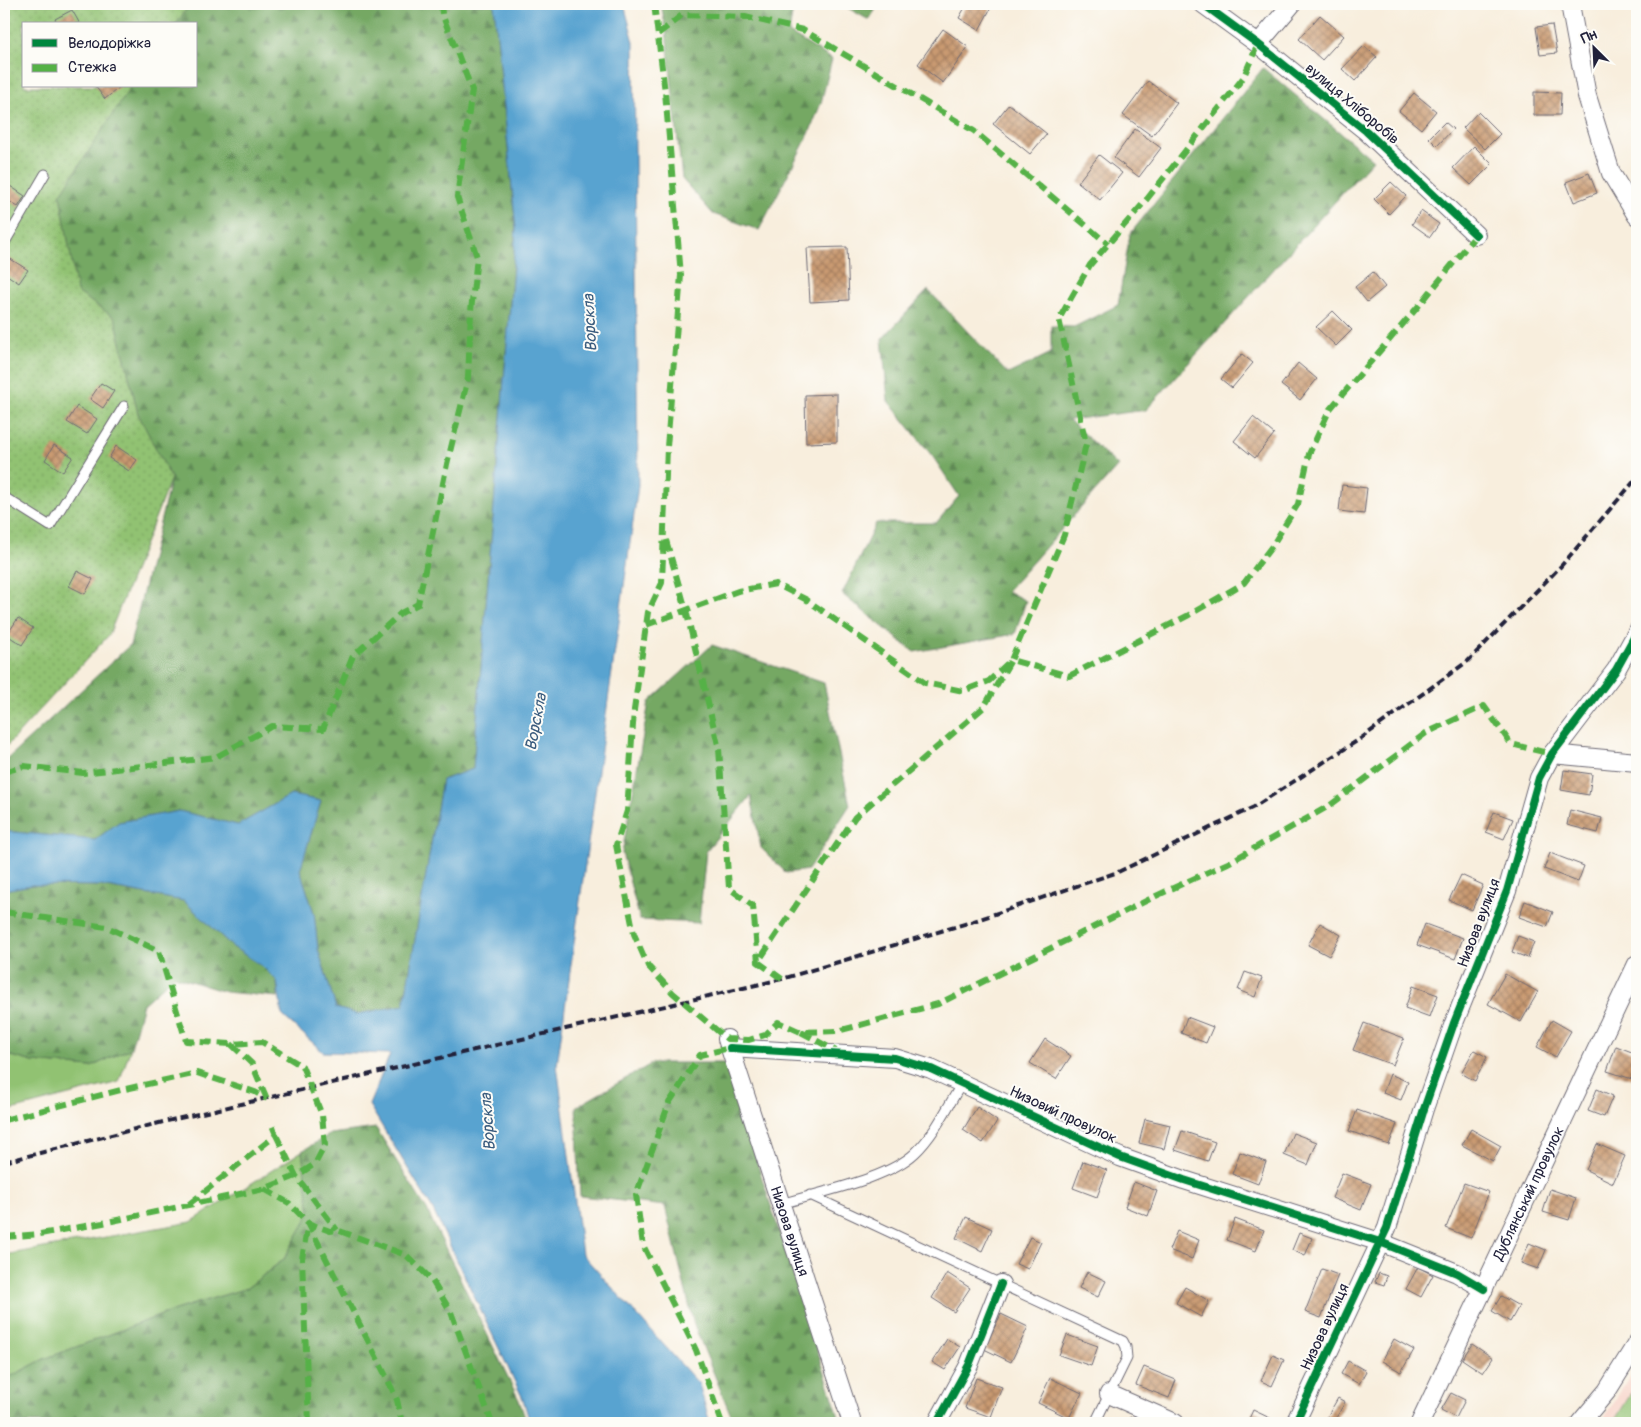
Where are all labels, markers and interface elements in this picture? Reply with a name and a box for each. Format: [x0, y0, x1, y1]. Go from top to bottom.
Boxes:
legend [22, 22, 198, 88]
north arrow [1568, 22, 1618, 72]
text: Пн [1578, 26, 1599, 47]
text: Велодоріжка [68, 34, 151, 53]
text: Стежка [68, 58, 117, 77]
street label: вулиця Хліборобів [1301, 59, 1403, 149]
water label: Ворскла [578, 292, 601, 352]
water label: Ворскла [521, 690, 552, 752]
street label: Низова вулиця [1453, 876, 1505, 970]
street label: Низовий провулок [1006, 1082, 1120, 1148]
water label: Ворскла [476, 1091, 500, 1151]
street label: Дублянський провулок [1488, 1123, 1569, 1264]
street label: Низова вулиця [766, 1183, 813, 1279]
street label: Низова вулиця [1297, 1280, 1353, 1374]

